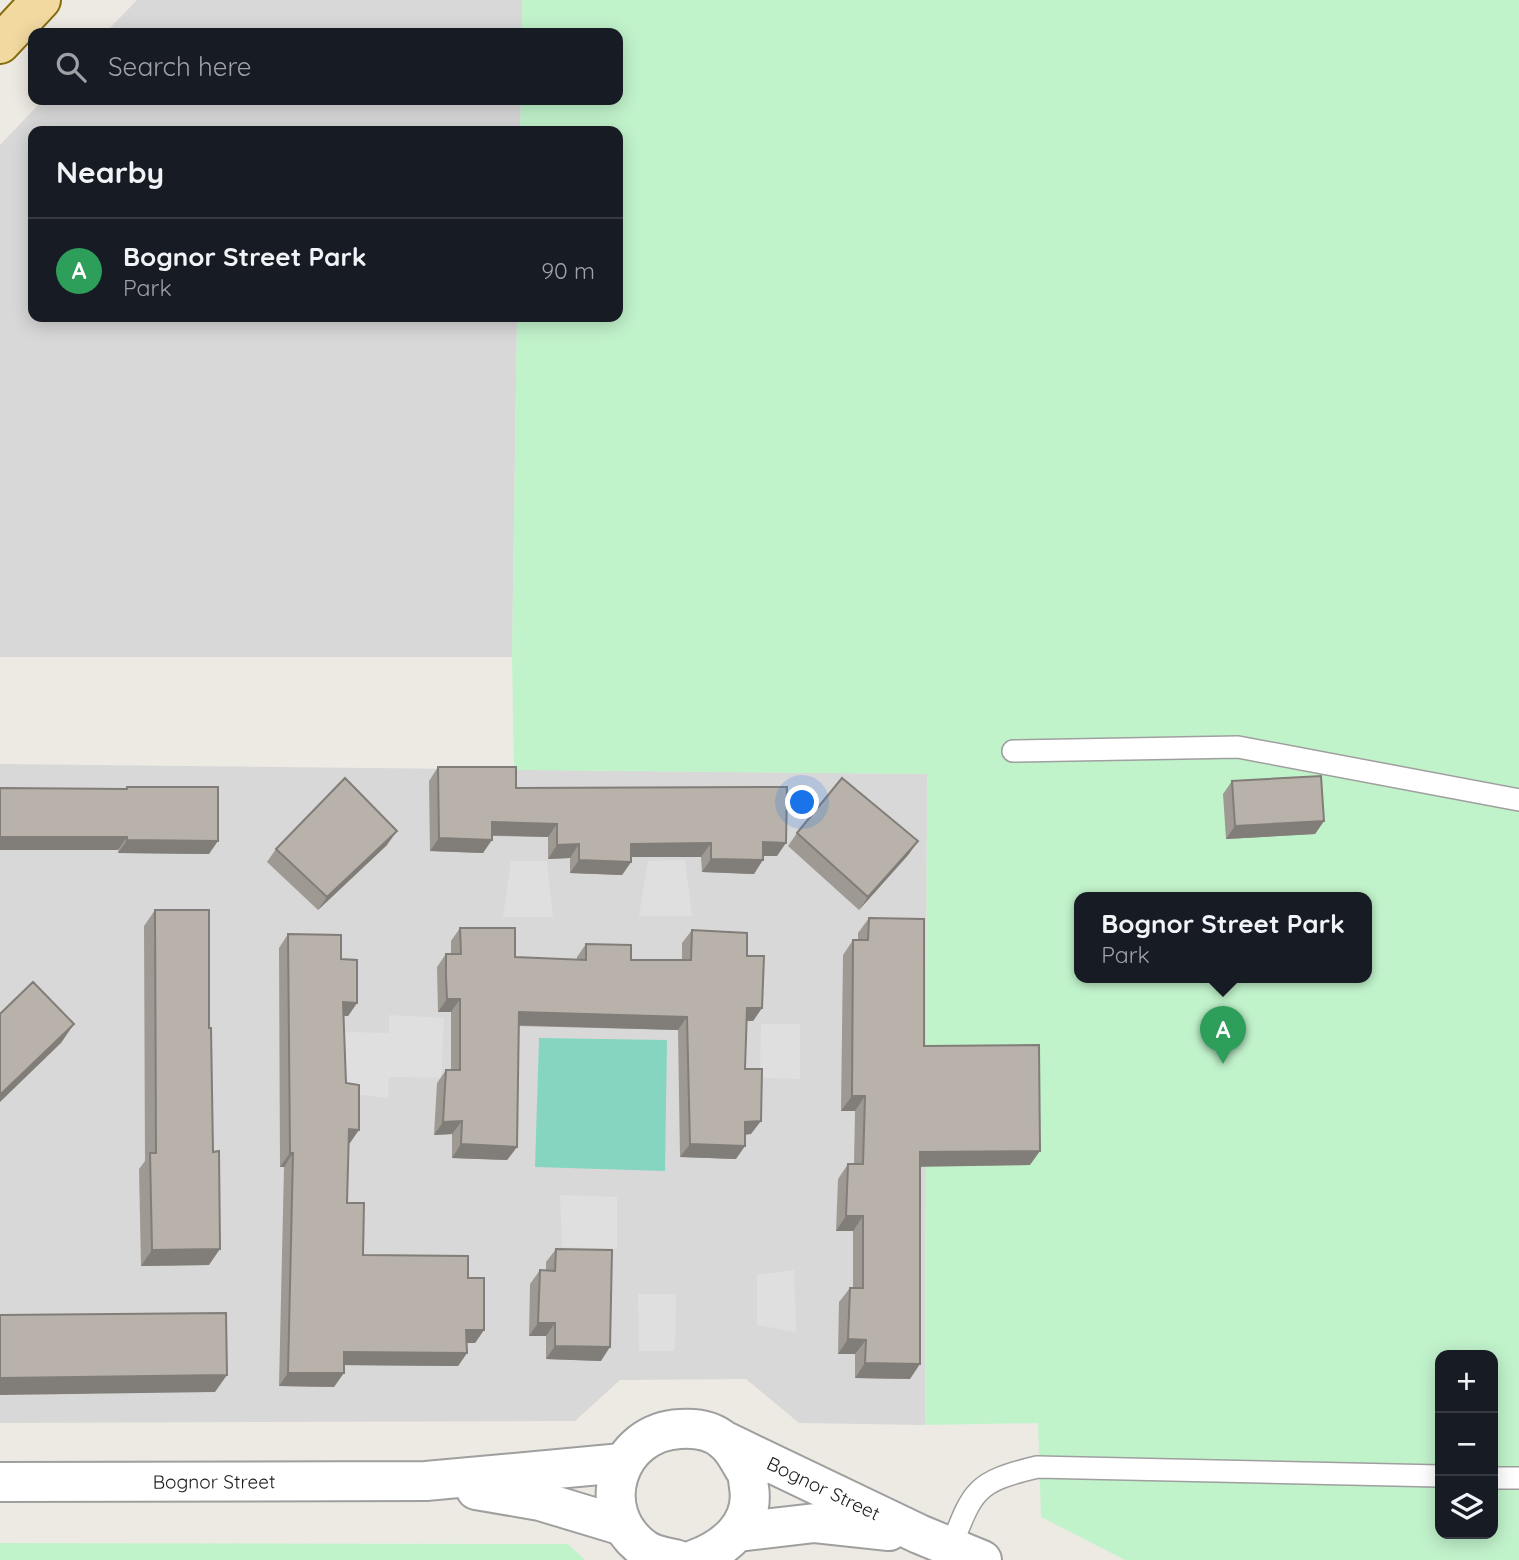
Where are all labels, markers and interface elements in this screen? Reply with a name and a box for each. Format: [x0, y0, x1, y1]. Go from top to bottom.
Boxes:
search box [28, 28, 623, 105]
icon: search [52, 48, 90, 86]
text: Search here [108, 50, 252, 83]
text: Nearby [56, 153, 164, 191]
text: Bognor Street Park [123, 240, 367, 273]
text: A [72, 256, 86, 285]
text: 90 m [541, 256, 595, 285]
text: Park [123, 273, 172, 302]
your location [785, 785, 819, 819]
popup [1074, 892, 1372, 983]
text: Bognor Street Park [1101, 907, 1345, 940]
text: Park [1101, 940, 1150, 969]
pin: A [1200, 1006, 1246, 1064]
map controls [1435, 1350, 1498, 1539]
button: + [1435, 1350, 1498, 1413]
button: − [1435, 1413, 1498, 1476]
street label: Bognor Street [763, 1451, 884, 1526]
street label: Bognor Street [153, 1469, 275, 1494]
button: layers [1435, 1476, 1498, 1539]

